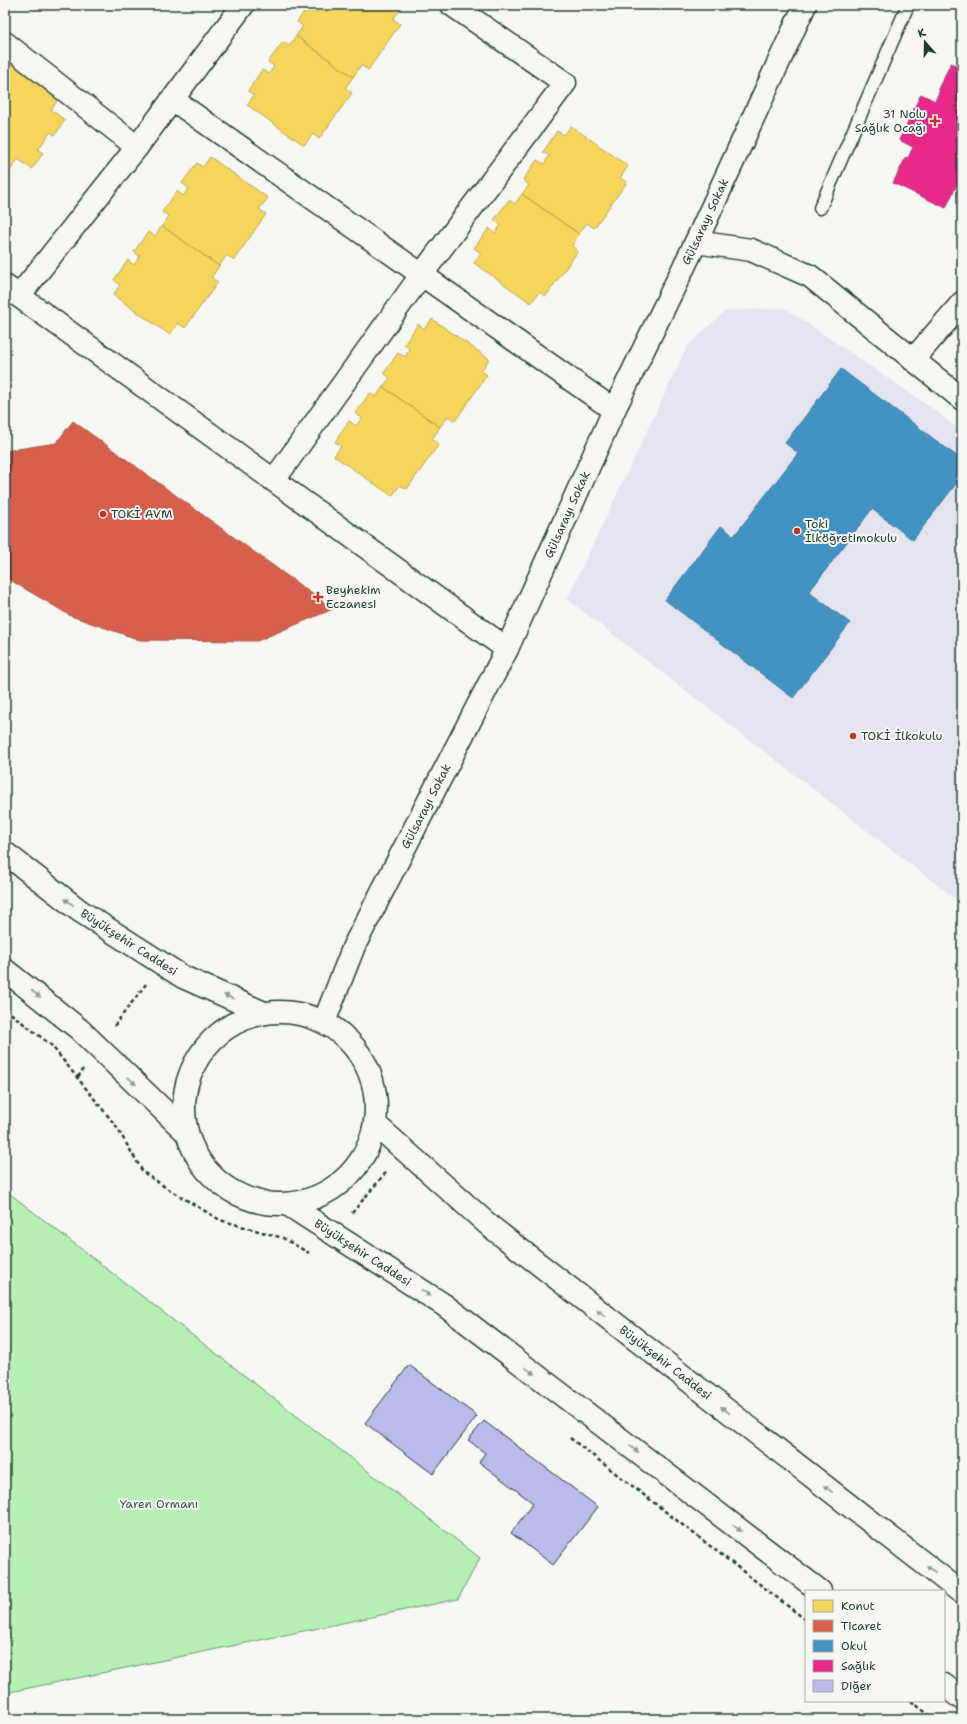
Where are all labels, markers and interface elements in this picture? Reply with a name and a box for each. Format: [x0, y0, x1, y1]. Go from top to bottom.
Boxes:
north arrow [905, 22, 945, 62]
text: K [916, 25, 928, 41]
place label: 31 Nolu Sağlık Ocağı [855, 106, 926, 136]
marker: 31 Nolu Sağlık Ocağı [929, 115, 941, 127]
street label: Gülsarayı Sokak [678, 176, 732, 268]
street label: Gülsarayı Sokak [541, 468, 594, 561]
place label: TOKİ AVM [111, 506, 173, 522]
marker: TOKİ AVM [98, 509, 108, 519]
place label: Toki İlköğretimokulu [805, 516, 897, 546]
marker: Toki İlköğretimokulu [792, 526, 802, 536]
place label: Beyhekim Eczanesi [326, 582, 381, 612]
marker: Beyhekim Eczanesi [313, 592, 323, 602]
place label: TOKİ İlkokulu [861, 728, 942, 744]
marker: TOKİ İlkokulu [848, 731, 858, 741]
street label: Gülsarayı Sokak [397, 761, 455, 852]
one-way arrow [64, 898, 75, 906]
street label: Büyükşehir Caddesi [77, 905, 181, 979]
one-way arrow [30, 990, 41, 999]
one-way arrow [223, 994, 234, 1000]
one-way arrow [127, 1076, 137, 1086]
street label: Büyükşehir Caddesi [311, 1216, 414, 1290]
one-way arrow [420, 1290, 431, 1297]
one-way arrow [595, 1309, 606, 1318]
street label: Büyükşehir Caddesi [616, 1322, 715, 1403]
one-way arrow [525, 1366, 535, 1374]
one-way arrow [720, 1406, 731, 1414]
one-way arrow [628, 1445, 639, 1453]
one-way arrow [823, 1485, 834, 1494]
park label: Yaren Ormanı [120, 1496, 198, 1512]
one-way arrow [732, 1524, 742, 1532]
one-way arrow [926, 1565, 937, 1573]
legend [805, 1590, 945, 1702]
text: Konut [841, 1598, 875, 1614]
text: Ticaret [841, 1618, 881, 1634]
text: Okul [841, 1638, 867, 1654]
text: Sağlık [841, 1658, 876, 1674]
text: Diğer [841, 1678, 872, 1694]

